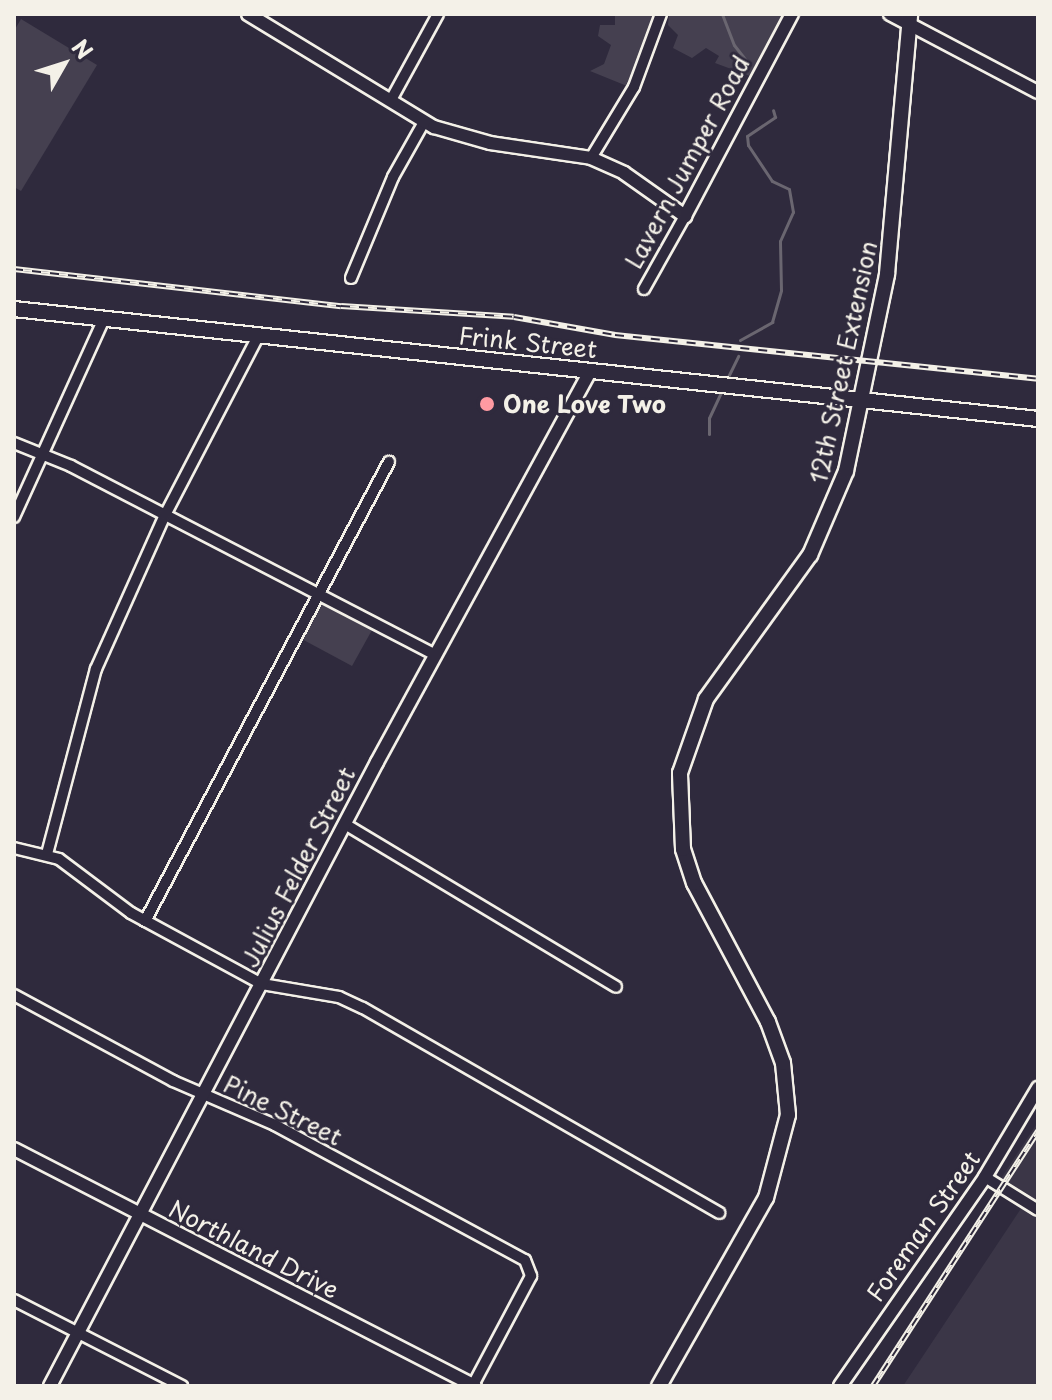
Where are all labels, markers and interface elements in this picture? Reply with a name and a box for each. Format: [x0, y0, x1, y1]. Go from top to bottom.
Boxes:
north arrow [24, 24, 104, 104]
text: N [65, 31, 101, 66]
street label: Lavern Jumper Road [618, 50, 756, 274]
street label: 12th Street Extension [803, 237, 883, 487]
street label: Frink Street [457, 320, 599, 364]
place label: One Love Two [503, 390, 669, 418]
marker: One Love Two [478, 395, 496, 413]
street label: Julius Felder Street [235, 762, 361, 972]
street label: Pine Street [219, 1069, 347, 1151]
street label: Foreman Street [860, 1144, 986, 1308]
street label: Northland Drive [164, 1194, 344, 1304]

